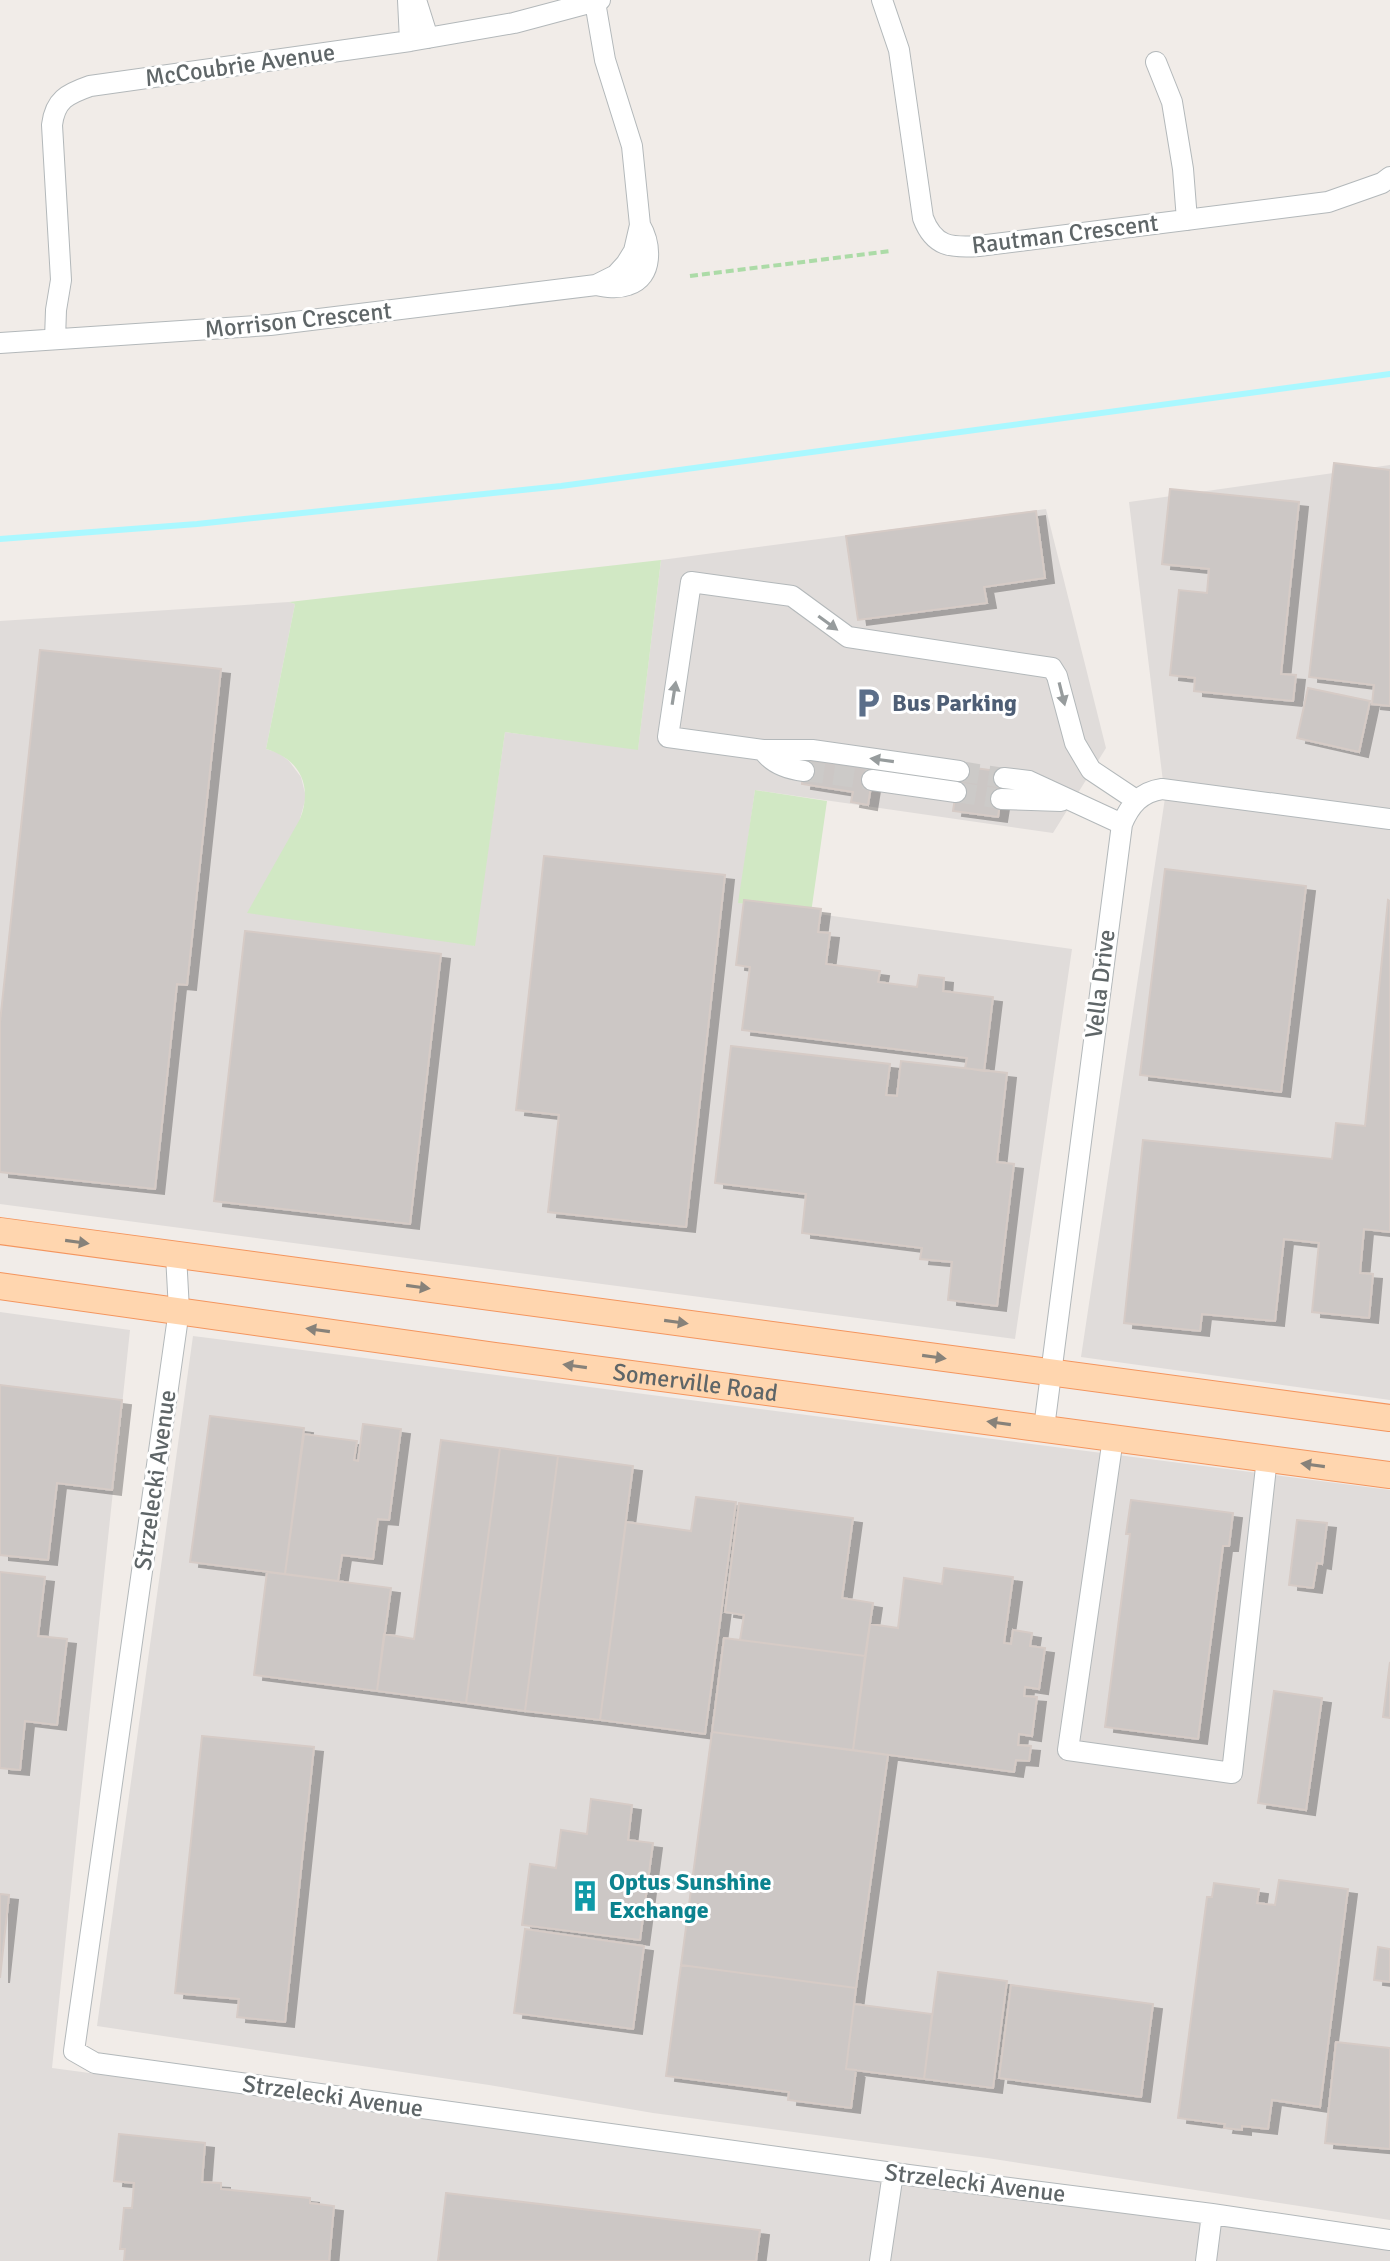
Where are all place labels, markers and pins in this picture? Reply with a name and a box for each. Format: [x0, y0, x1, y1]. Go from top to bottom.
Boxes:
parking icon: Bus Parking [851, 686, 885, 720]
place label: Bus Parking [892, 688, 1017, 718]
place label: Optus Sunshine Exchange [609, 1867, 772, 1925]
building icon: Optus Sunshine Exchange [568, 1879, 602, 1913]

